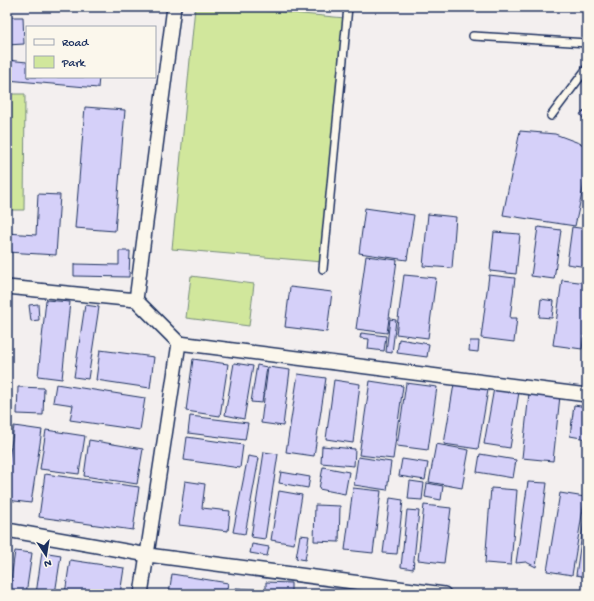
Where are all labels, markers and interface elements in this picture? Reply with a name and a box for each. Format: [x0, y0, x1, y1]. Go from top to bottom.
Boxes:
legend [26, 26, 156, 78]
text: Road [62, 37, 89, 51]
text: Park [61, 57, 87, 71]
north arrow [26, 535, 66, 575]
text: N [43, 556, 52, 569]

